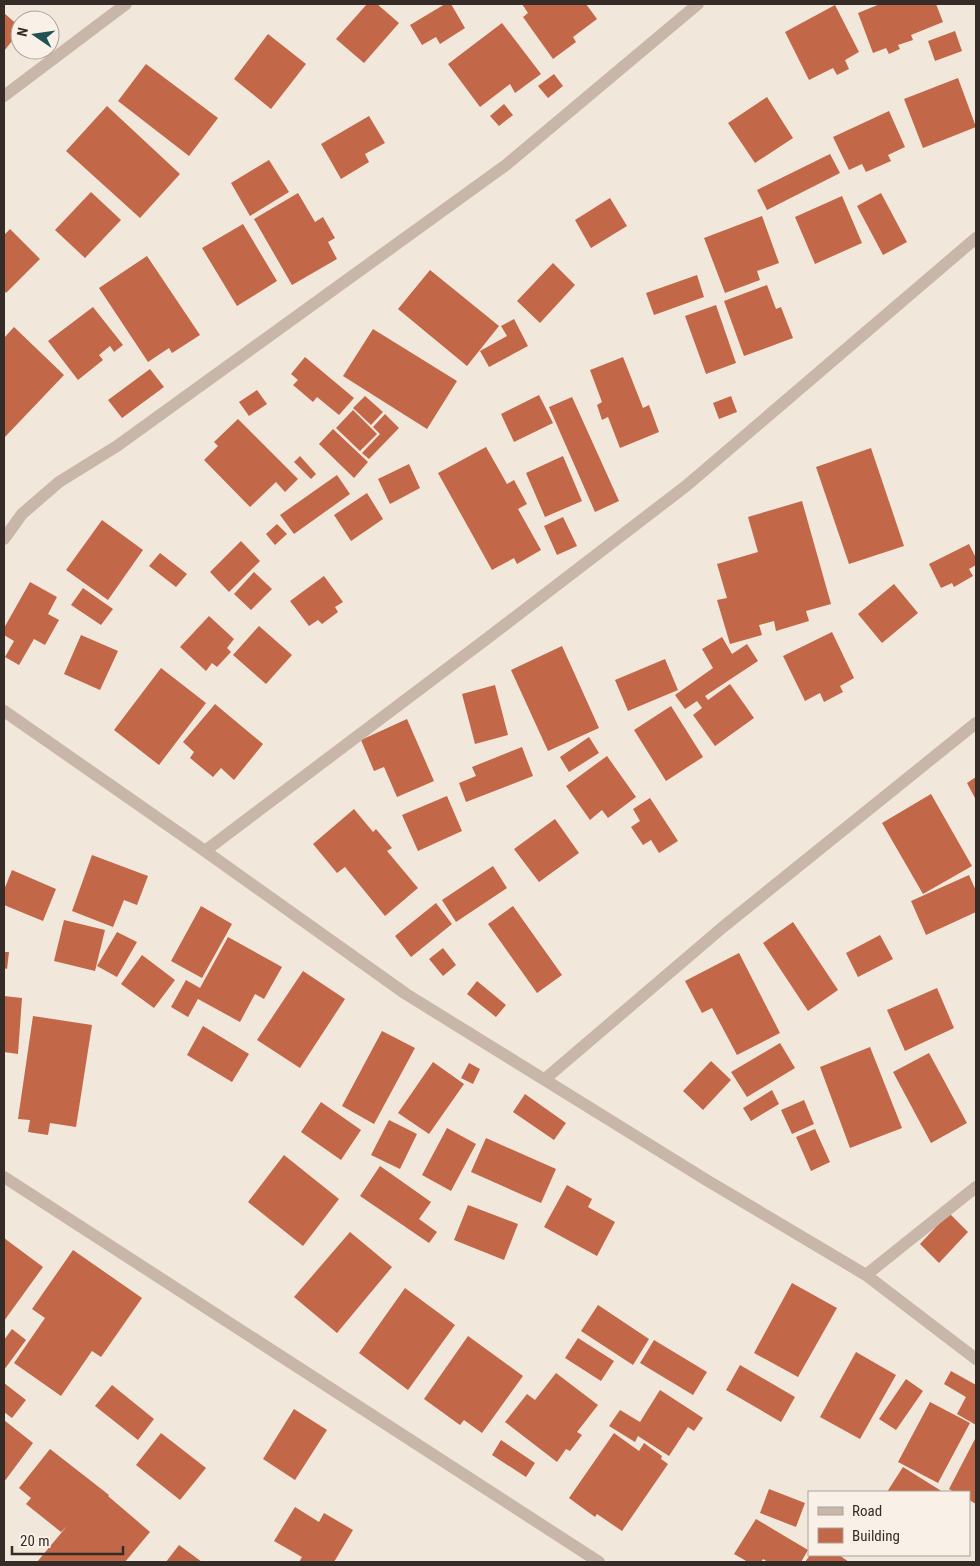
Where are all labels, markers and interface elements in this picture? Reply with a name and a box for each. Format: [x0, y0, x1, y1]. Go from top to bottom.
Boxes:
north arrow [10, 10, 60, 60]
text: N [14, 26, 31, 38]
legend [808, 1491, 970, 1556]
text: Road [852, 1502, 882, 1520]
scale bar [12, 1524, 124, 1556]
text: Building [852, 1527, 900, 1545]
text: 20 m [20, 1532, 50, 1550]

